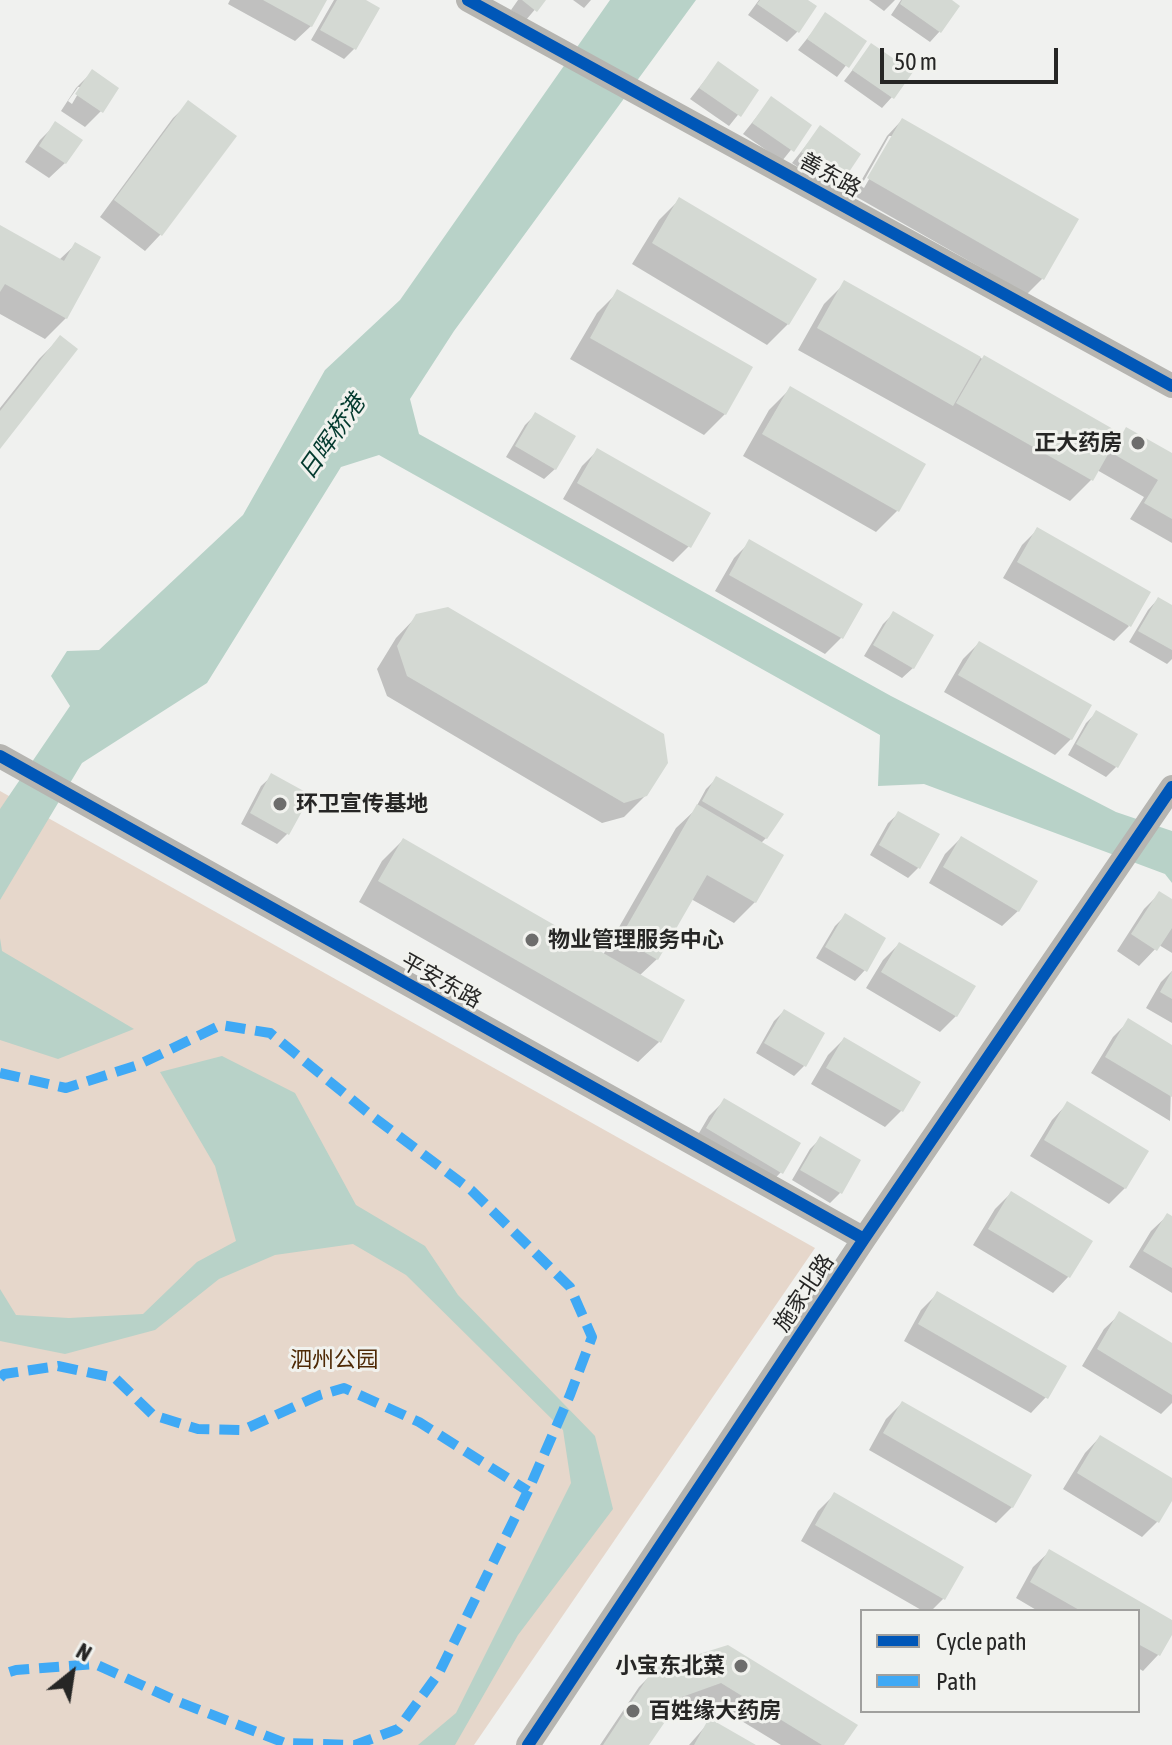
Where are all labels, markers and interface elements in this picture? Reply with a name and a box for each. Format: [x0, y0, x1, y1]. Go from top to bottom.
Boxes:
scale bar [884, 32, 1062, 82]
text: 50 m [894, 48, 937, 75]
street label: 善东路 [795, 147, 865, 203]
water label: 日晖桥港 [293, 389, 371, 485]
place label: 正大药房 [1034, 430, 1122, 456]
marker: 正大药房 [1129, 434, 1147, 452]
place label: 环卫宣传基地 [296, 791, 428, 817]
marker: 环卫宣传基地 [271, 795, 289, 813]
place label: 物业管理服务中心 [548, 927, 724, 953]
marker: 物业管理服务中心 [523, 931, 541, 949]
street label: 平安东路 [396, 948, 486, 1014]
street label: 施家北路 [768, 1249, 840, 1337]
park label: 泗州公园 [290, 1347, 378, 1373]
legend [860, 1609, 1140, 1713]
text: Cycle path [936, 1628, 1027, 1655]
north arrow [32, 1633, 112, 1713]
text: N [72, 1638, 96, 1667]
place label: 小宝东北菜 [615, 1653, 725, 1679]
marker: 小宝东北菜 [732, 1657, 750, 1675]
text: Path [936, 1668, 977, 1695]
place label: 百姓缘大药房 [649, 1698, 781, 1724]
marker: 百姓缘大药房 [624, 1702, 642, 1720]

